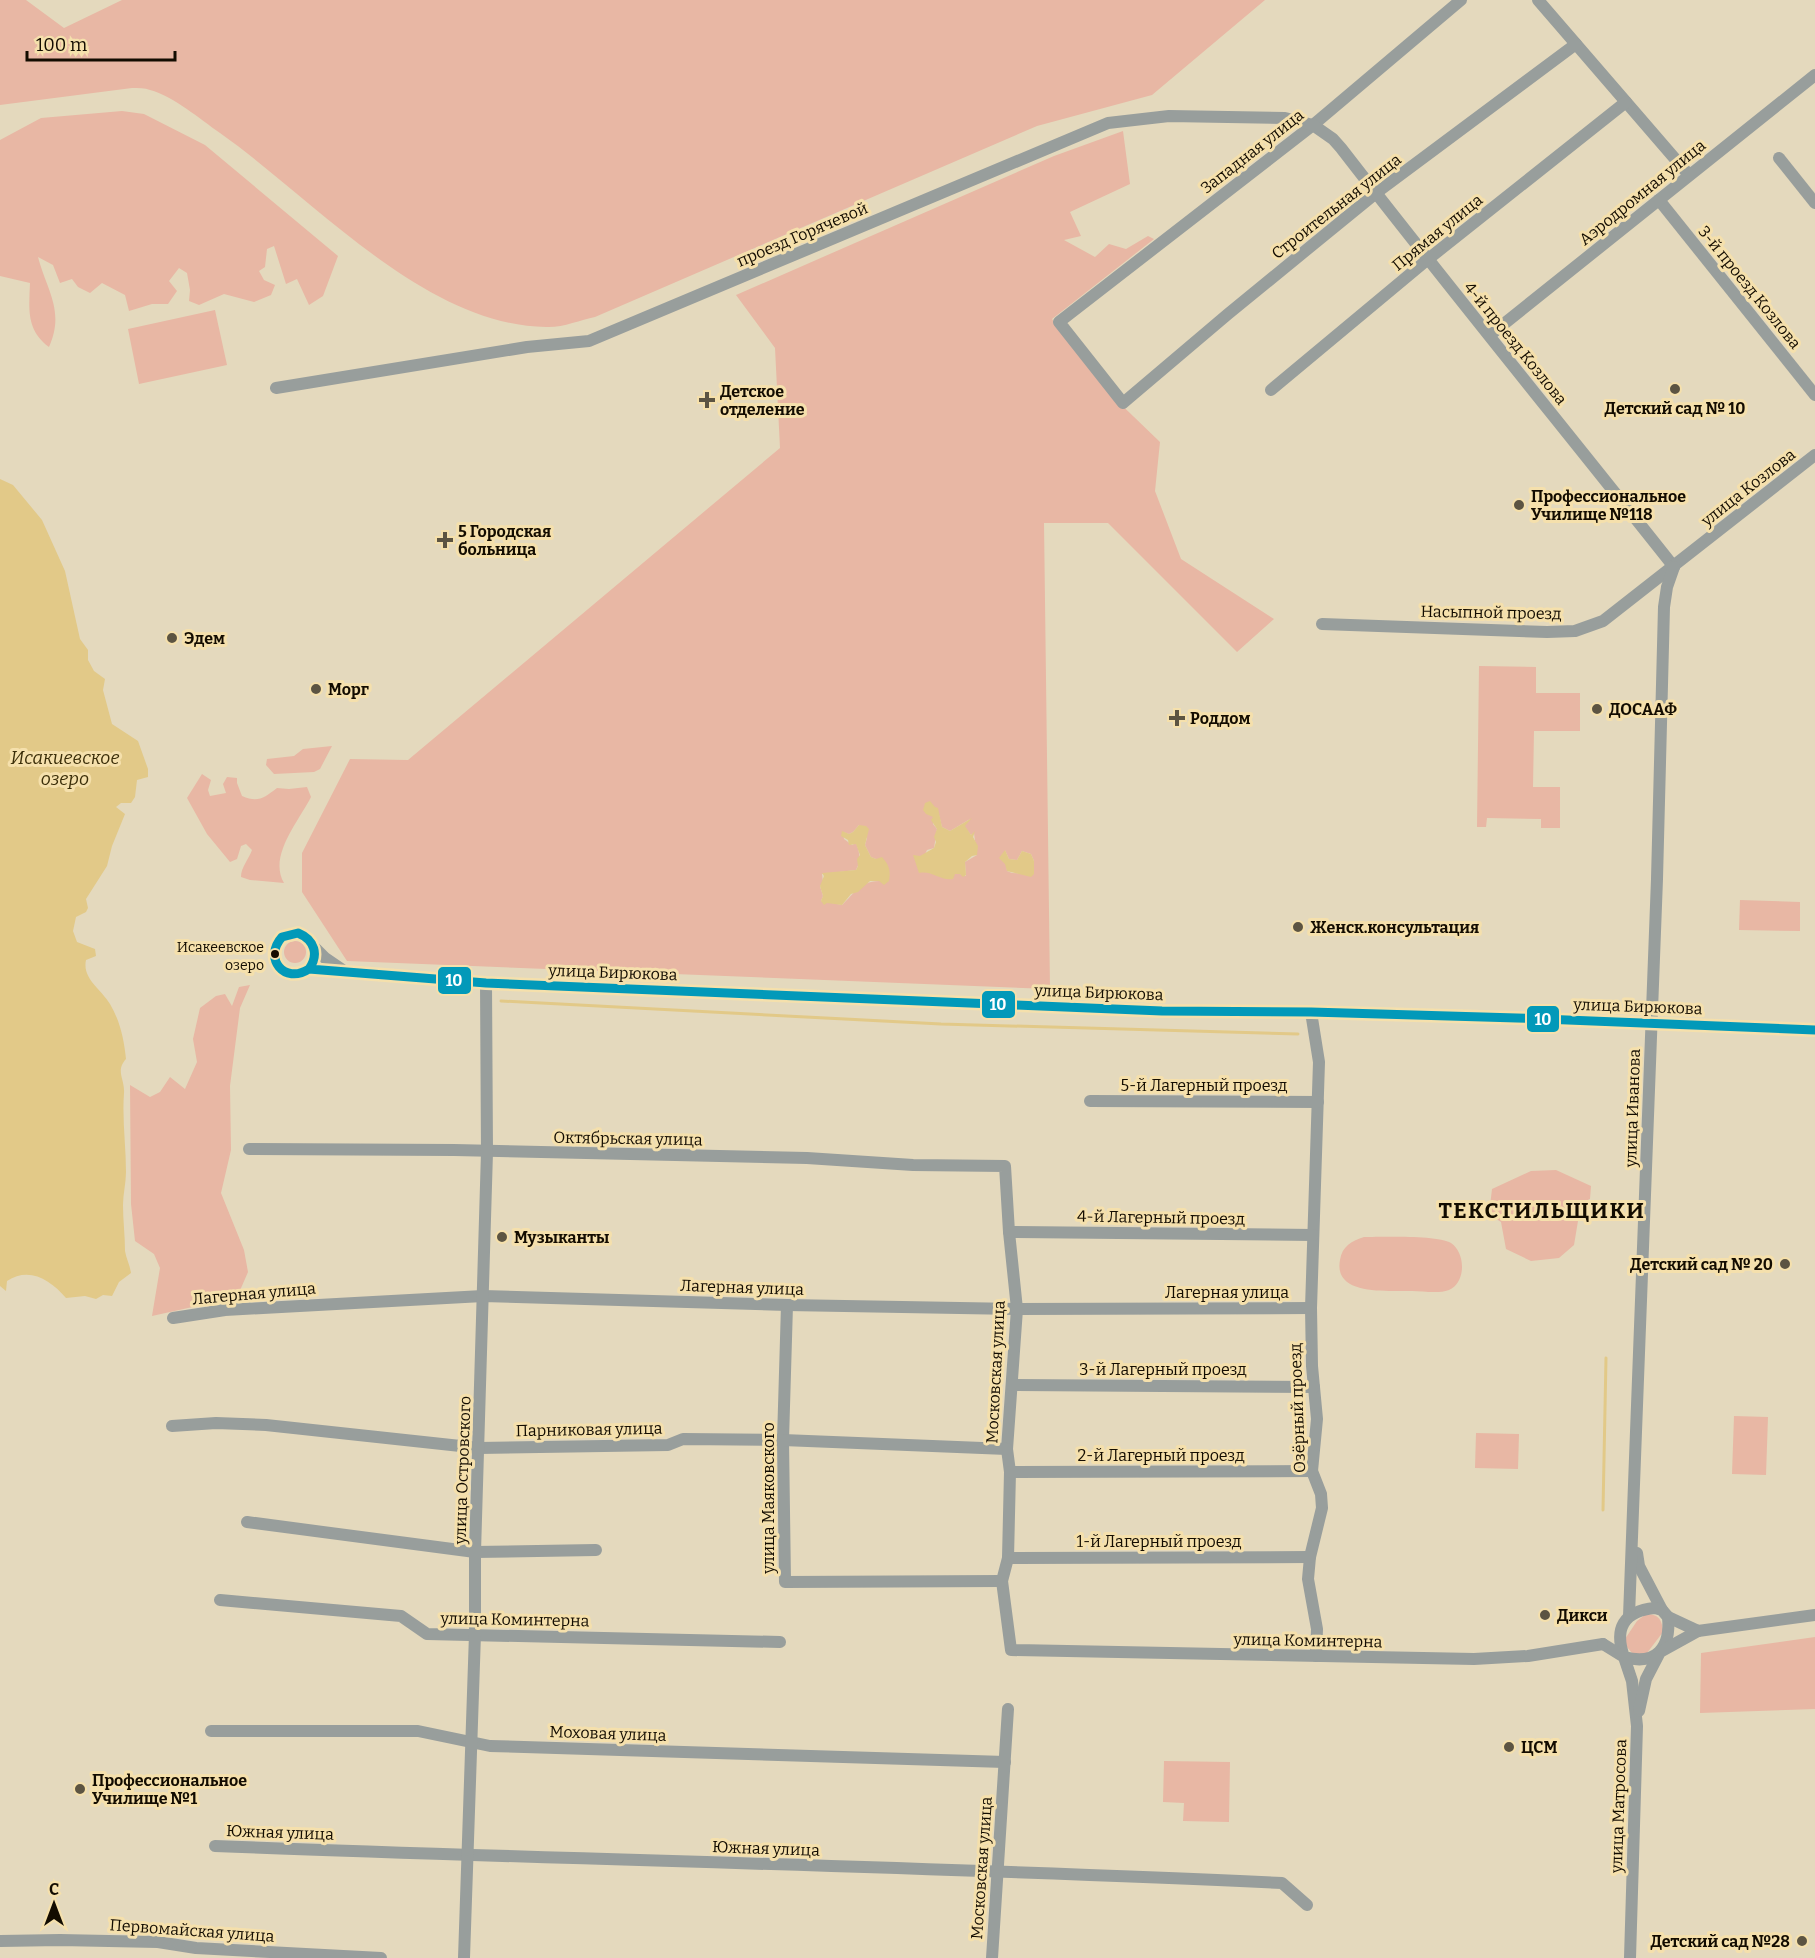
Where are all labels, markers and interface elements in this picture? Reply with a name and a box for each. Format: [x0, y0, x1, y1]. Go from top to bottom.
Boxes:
scale bar [27, 24, 176, 62]
text: 100 m [36, 34, 87, 56]
street label: Западная улица [1197, 105, 1308, 197]
street label: Аэродромная улица [1575, 136, 1709, 249]
street label: Строительная улица [1268, 150, 1405, 263]
street label: Прямая улица [1388, 190, 1486, 275]
street label: проезд Горячевой [734, 198, 871, 271]
street label: 3-й проезд Козлова [1694, 222, 1805, 353]
street label: 4-й проезд Козлова [1460, 278, 1571, 409]
place label: Детское отделение [720, 382, 805, 419]
marker: Детский сад № 10 [1668, 382, 1682, 396]
marker: Детское отделение [698, 391, 716, 409]
place label: Детский сад № 10 [1605, 399, 1745, 418]
street label: улица Козлова [1697, 445, 1799, 531]
place label: Профессиональное Училище №118 [1531, 487, 1686, 524]
marker: Профессиональное Училище №118 [1512, 498, 1526, 512]
place label: 5 Городская больница [458, 522, 551, 559]
marker: 5 Городская больница [436, 531, 454, 549]
street label: Насыпной проезд [1420, 602, 1562, 623]
place label: Эдем [184, 629, 225, 648]
marker: Эдем [165, 631, 179, 645]
place label: Морг [328, 680, 369, 699]
marker: Морг [309, 682, 323, 696]
place label: ДОСААФ [1609, 700, 1677, 719]
marker: ДОСААФ [1590, 702, 1604, 716]
marker: Роддом [1168, 709, 1186, 727]
place label: Роддом [1190, 709, 1251, 728]
water label: Исакиевское озеро [11, 747, 119, 790]
place label: Женск.консультация [1310, 918, 1479, 937]
marker: Женск.консультация [1291, 920, 1305, 934]
place label: Исакеевское озеро [177, 939, 264, 974]
marker: Исакеевское озеро [269, 948, 281, 960]
street label: улица Бирюкова [547, 961, 678, 984]
line badge: 10 [437, 966, 472, 995]
text: 10 [445, 971, 463, 990]
street label: улица Бирюкова [1033, 981, 1164, 1004]
line badge: 10 [981, 990, 1016, 1019]
text: 10 [989, 995, 1007, 1014]
street label: улица Бирюкова [1572, 995, 1703, 1018]
line badge: 10 [1526, 1005, 1560, 1033]
text: 10 [1534, 1010, 1552, 1029]
street label: улица Иванова [1621, 1048, 1644, 1169]
street label: 5-й Лагерный проезд [1120, 1076, 1288, 1095]
street label: Октябрьская улица [553, 1128, 703, 1149]
district label: ТЕКСТИЛЬЩИКИ [1439, 1197, 1645, 1224]
street label: 4-й Лагерный проезд [1077, 1207, 1245, 1228]
place label: Музыканты [514, 1228, 610, 1247]
marker: Музыканты [495, 1230, 509, 1244]
place label: Детский сад № 20 [1630, 1255, 1773, 1274]
marker: Детский сад № 20 [1778, 1257, 1792, 1271]
street label: Лагерная улица [680, 1276, 804, 1299]
street label: Лагерная улица [192, 1279, 317, 1308]
street label: Лагерная улица [1165, 1283, 1289, 1302]
street label: Московская улица [982, 1300, 1009, 1444]
street label: Озёрный проезд [1286, 1342, 1309, 1473]
street label: 3-й Лагерный проезд [1079, 1360, 1247, 1379]
street label: улица Островского [450, 1395, 475, 1546]
street label: Парниковая улица [515, 1419, 663, 1440]
street label: улица Маяковского [759, 1422, 778, 1575]
street label: 2-й Лагерный проезд [1077, 1446, 1245, 1465]
street label: 1-й Лагерный проезд [1077, 1532, 1242, 1551]
place label: Дикси [1557, 1606, 1608, 1625]
marker: Дикси [1538, 1608, 1552, 1622]
street label: улица Коминтерна [439, 1609, 590, 1630]
street label: улица Коминтерна [1232, 1630, 1383, 1651]
street label: Моховая улица [549, 1722, 667, 1745]
place label: ЦСМ [1521, 1738, 1557, 1757]
street label: улица Матросова [1607, 1738, 1630, 1874]
marker: ЦСМ [1502, 1740, 1516, 1754]
place label: Профессиональное Училище №1 [92, 1771, 247, 1808]
marker: Профессиональное Училище №1 [73, 1782, 87, 1796]
street label: Московская улица [967, 1796, 996, 1940]
street label: Южная улица [226, 1821, 334, 1844]
street label: Южная улица [712, 1837, 820, 1860]
north arrow [24, 1874, 84, 1934]
text: С [49, 1880, 59, 1899]
street label: Первомайская улица [109, 1915, 275, 1946]
place label: Детский сад №28 [1651, 1932, 1790, 1951]
marker: Детский сад №28 [1795, 1934, 1809, 1948]

